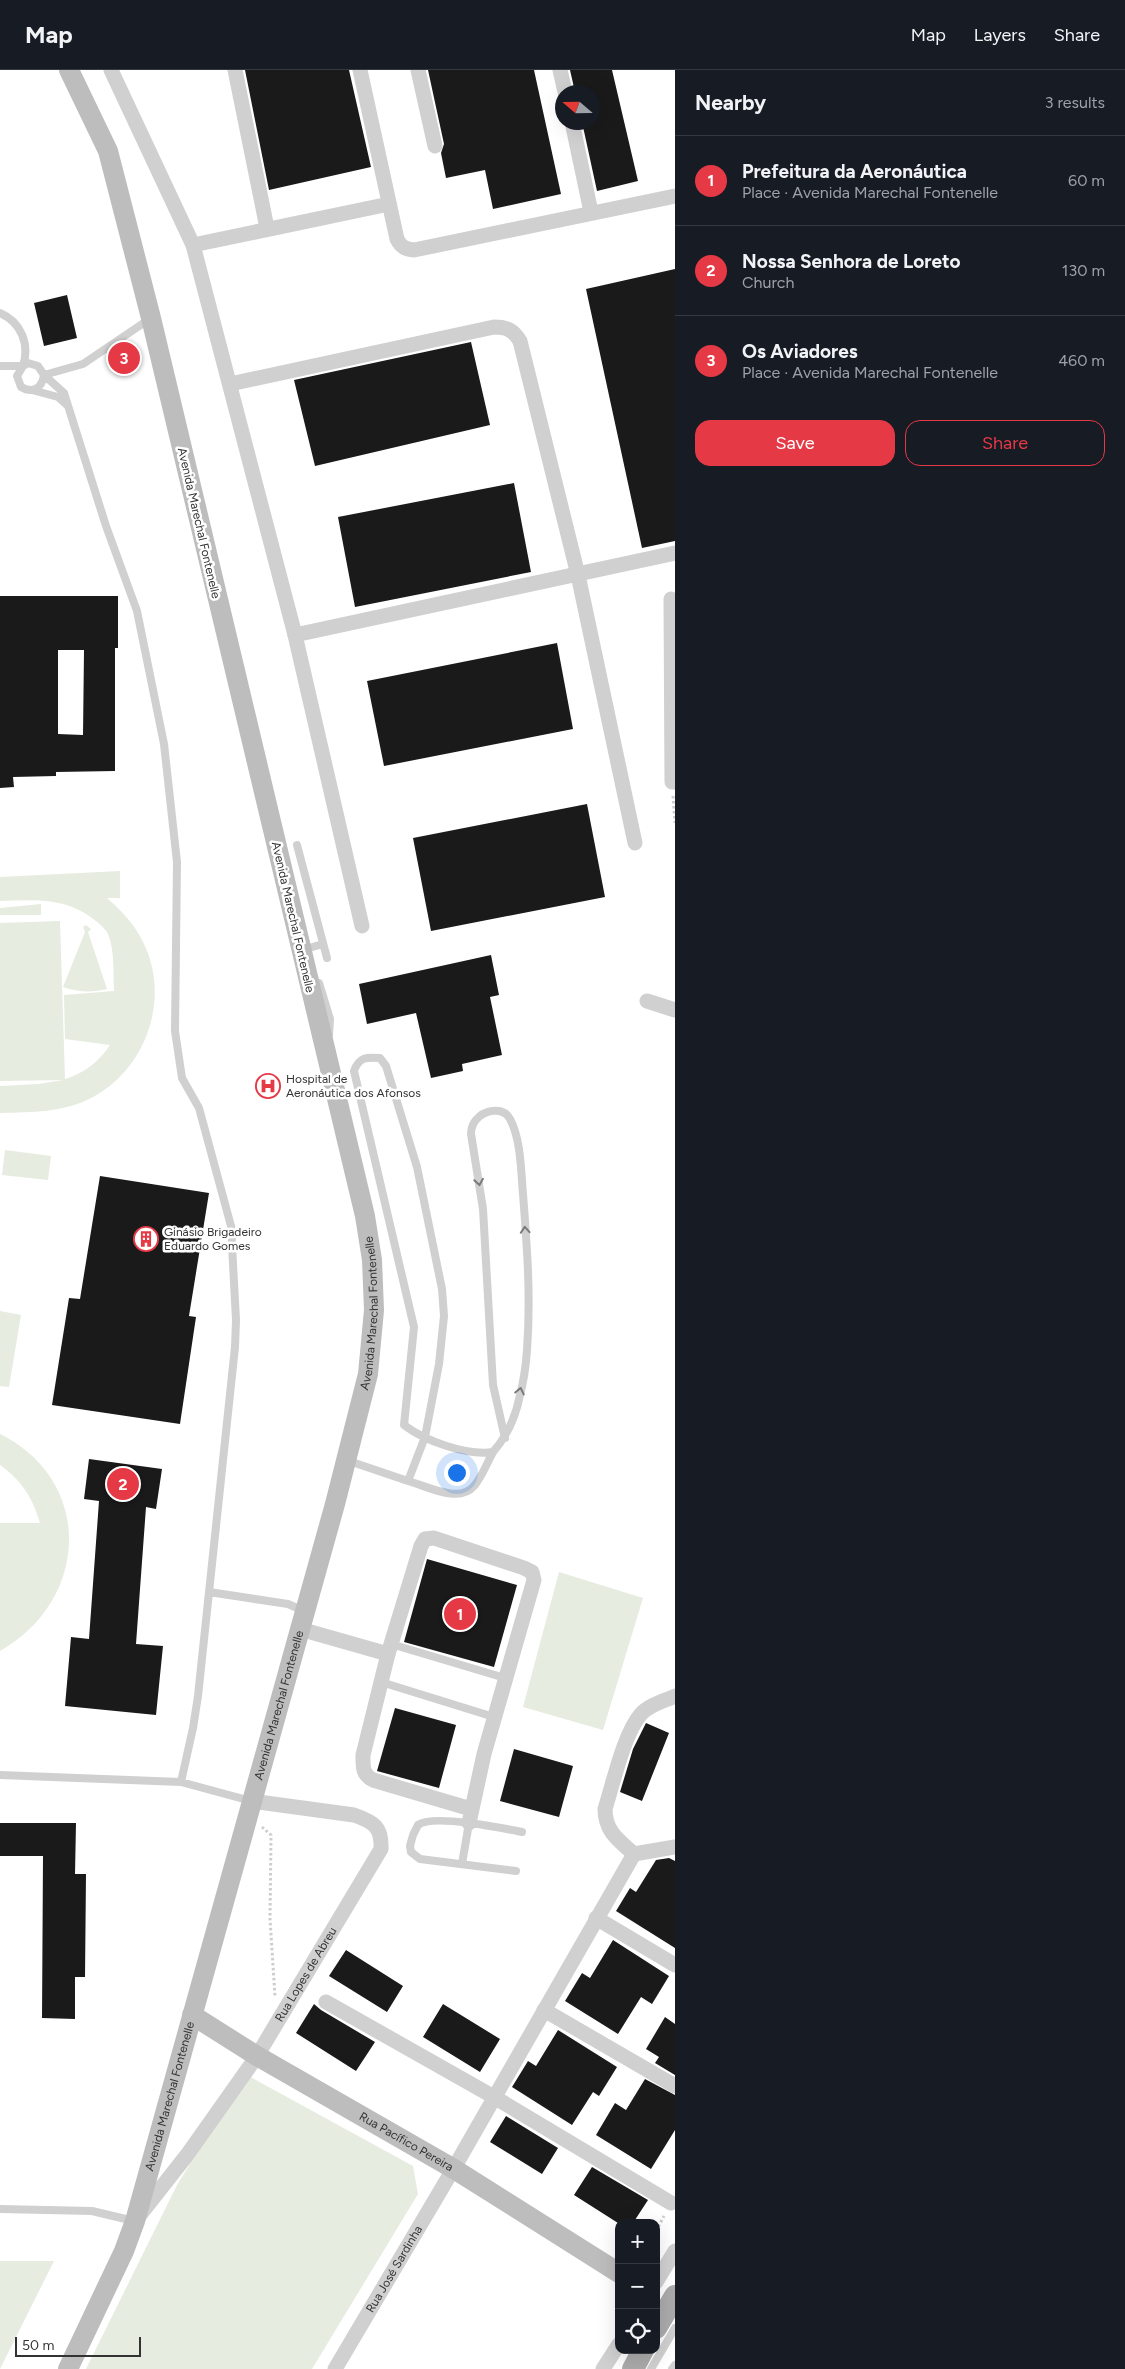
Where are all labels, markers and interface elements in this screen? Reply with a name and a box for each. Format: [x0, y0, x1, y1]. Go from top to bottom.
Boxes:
text: Map [25, 20, 73, 49]
text: Map [911, 24, 946, 46]
text: Layers [974, 24, 1026, 46]
text: Share [1054, 24, 1100, 46]
north arrow [555, 85, 600, 130]
text: Nearby [695, 90, 766, 115]
text: 3 results [1045, 93, 1105, 112]
text: Prefeitura da Aeronáutica [742, 160, 967, 183]
text: 1 [708, 171, 714, 190]
text: 60 m [1068, 171, 1105, 190]
text: Place · Avenida Marechal Fontenelle [742, 183, 998, 202]
text: Nossa Senhora de Loreto [742, 250, 960, 273]
text: 2 [706, 261, 716, 280]
text: 130 m [1062, 261, 1105, 280]
text: Church [742, 273, 794, 292]
pin: 3 [108, 339, 140, 377]
text: Os Aviadores [742, 340, 858, 363]
text: 3 [707, 351, 715, 370]
text: 460 m [1058, 351, 1105, 370]
text: Place · Avenida Marechal Fontenelle [742, 363, 998, 382]
button: Save [695, 420, 895, 466]
button: Share [905, 420, 1105, 466]
street label: Avenida Marechal Fontenelle [175, 446, 223, 600]
street label: Avenida Marechal Fontenelle [269, 840, 317, 994]
place label: Hospital de Aeronáutica dos Afonsos [286, 1072, 421, 1100]
hospital icon: Hospital de Aeronáutica dos Afonsos [255, 1073, 281, 1099]
one-way arrow [473, 1178, 483, 1187]
place label: Ginásio Brigadeiro Eduardo Gomes [164, 1225, 262, 1253]
building icon: Ginásio Brigadeiro Eduardo Gomes [133, 1226, 159, 1252]
one-way arrow [520, 1226, 531, 1234]
street label: Avenida Marechal Fontenelle [357, 1235, 381, 1392]
one-way arrow [515, 1387, 525, 1396]
your location [444, 1460, 470, 1486]
pin: 2 [107, 1465, 139, 1503]
pin: 1 [444, 1595, 476, 1633]
street label: Avenida Marechal Fontenelle [251, 1629, 306, 1782]
street label: Rua Lopes de Abreu [272, 1925, 340, 2024]
street label: Avenida Marechal Fontenelle [142, 2020, 197, 2173]
street label: Rua Pacífico Pereira [357, 2109, 456, 2174]
map controls [615, 2219, 660, 2354]
button: + [615, 2219, 660, 2264]
street label: Rua José Sardinha [363, 2223, 425, 2315]
button: − [615, 2264, 660, 2309]
button: locate [615, 2309, 660, 2354]
scale bar [15, 2334, 141, 2357]
text: 50 m [22, 2337, 54, 2354]

